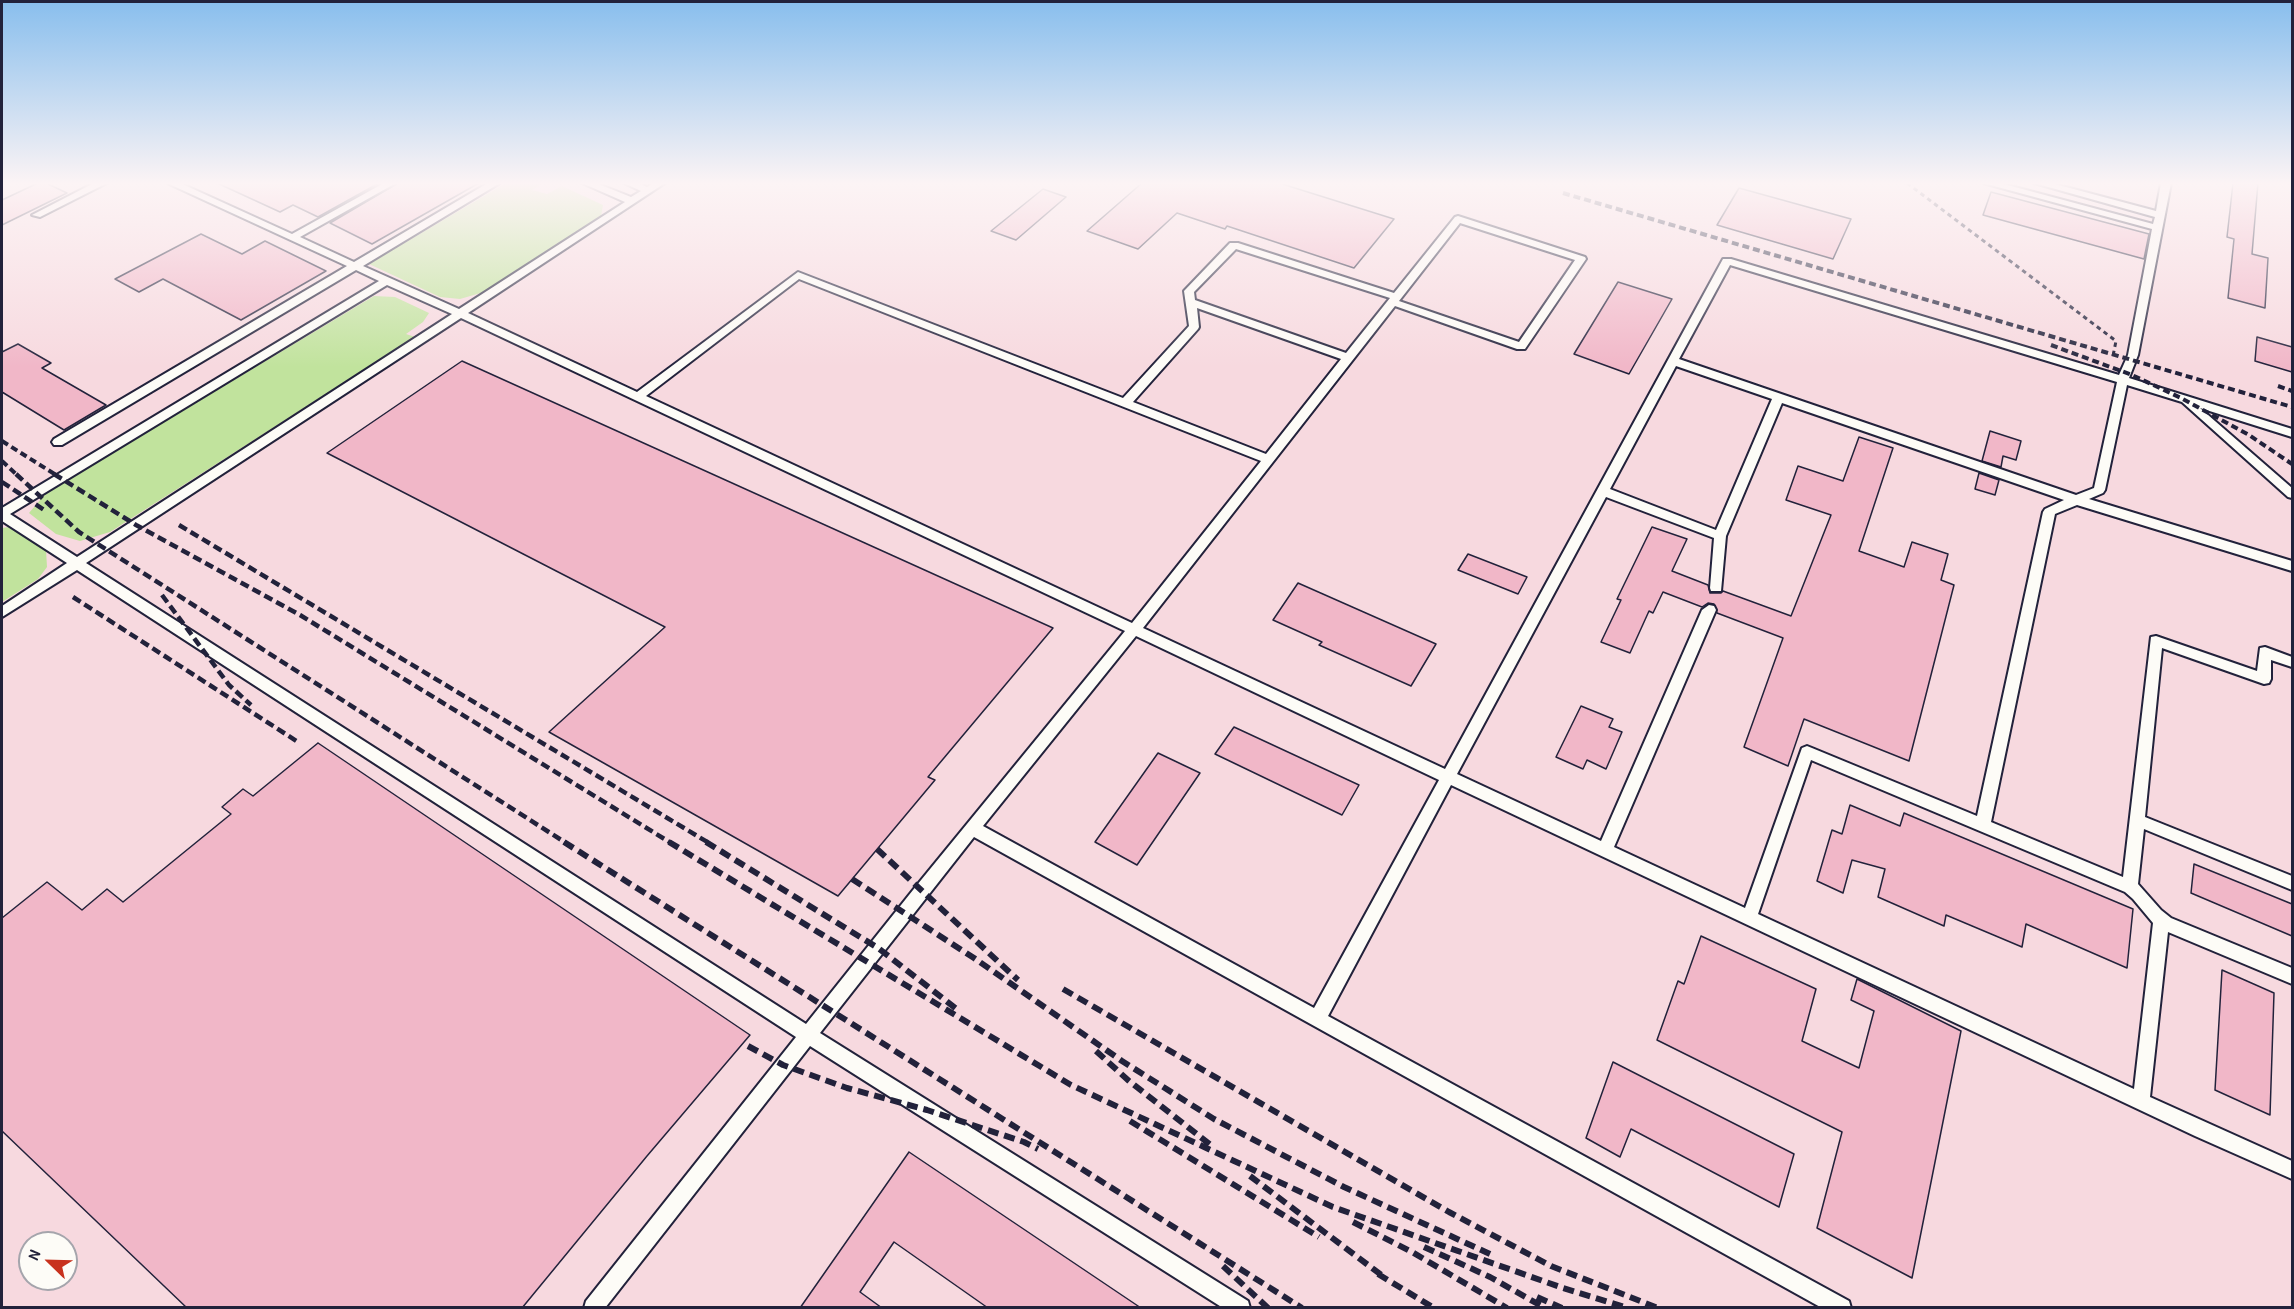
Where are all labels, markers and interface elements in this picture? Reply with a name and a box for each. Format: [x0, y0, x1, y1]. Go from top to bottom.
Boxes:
north arrow [18, 1231, 78, 1291]
text: N [21, 1247, 45, 1263]

